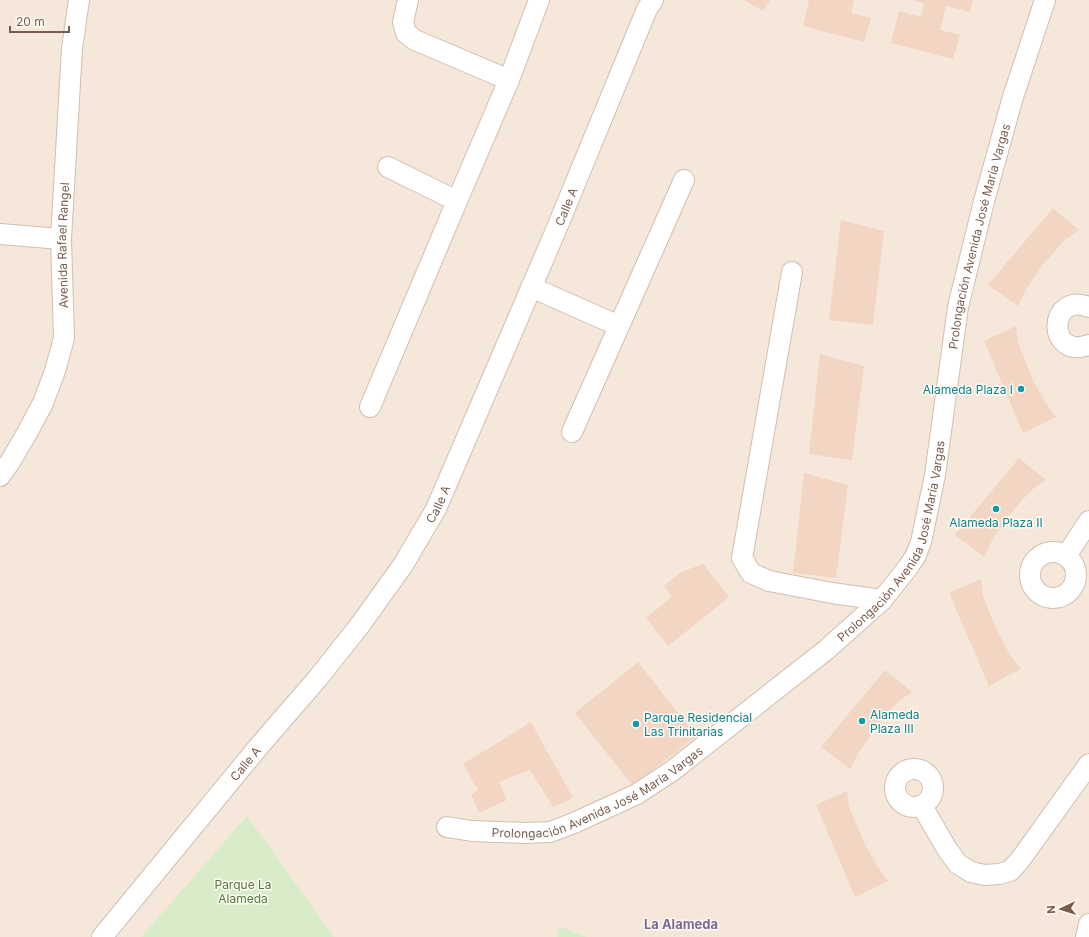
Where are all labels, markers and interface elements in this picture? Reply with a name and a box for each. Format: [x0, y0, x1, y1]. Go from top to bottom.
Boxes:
scale bar [10, 8, 69, 34]
text: 20 m [16, 14, 45, 29]
street label: Prolongación Avenida José María Vargas [945, 122, 1013, 350]
street label: Avenida Rafael Rangel [53, 182, 72, 308]
street label: Calle A [551, 185, 580, 228]
place label: Alameda Plaza I [923, 382, 1013, 397]
marker: Alameda Plaza I [1016, 384, 1026, 394]
street label: Prolongación Avenida José María Vargas [834, 439, 947, 644]
street label: Calle A [422, 483, 453, 525]
marker: Alameda Plaza II [991, 504, 1001, 514]
place label: Alameda Plaza II [949, 515, 1043, 530]
place label: Alameda Plaza III [870, 707, 920, 736]
place label: Parque Residencial Las Trinitarias [644, 710, 752, 739]
marker: Alameda Plaza III [857, 716, 867, 726]
marker: Parque Residencial Las Trinitarias [631, 719, 641, 729]
street label: Prolongación Avenida José María Vargas [492, 742, 705, 841]
street label: Calle A [226, 743, 263, 783]
park label: Parque La Alameda [214, 877, 272, 906]
north arrow [1041, 889, 1081, 929]
text: N [1044, 905, 1058, 914]
district label: La Alameda [644, 916, 718, 932]

